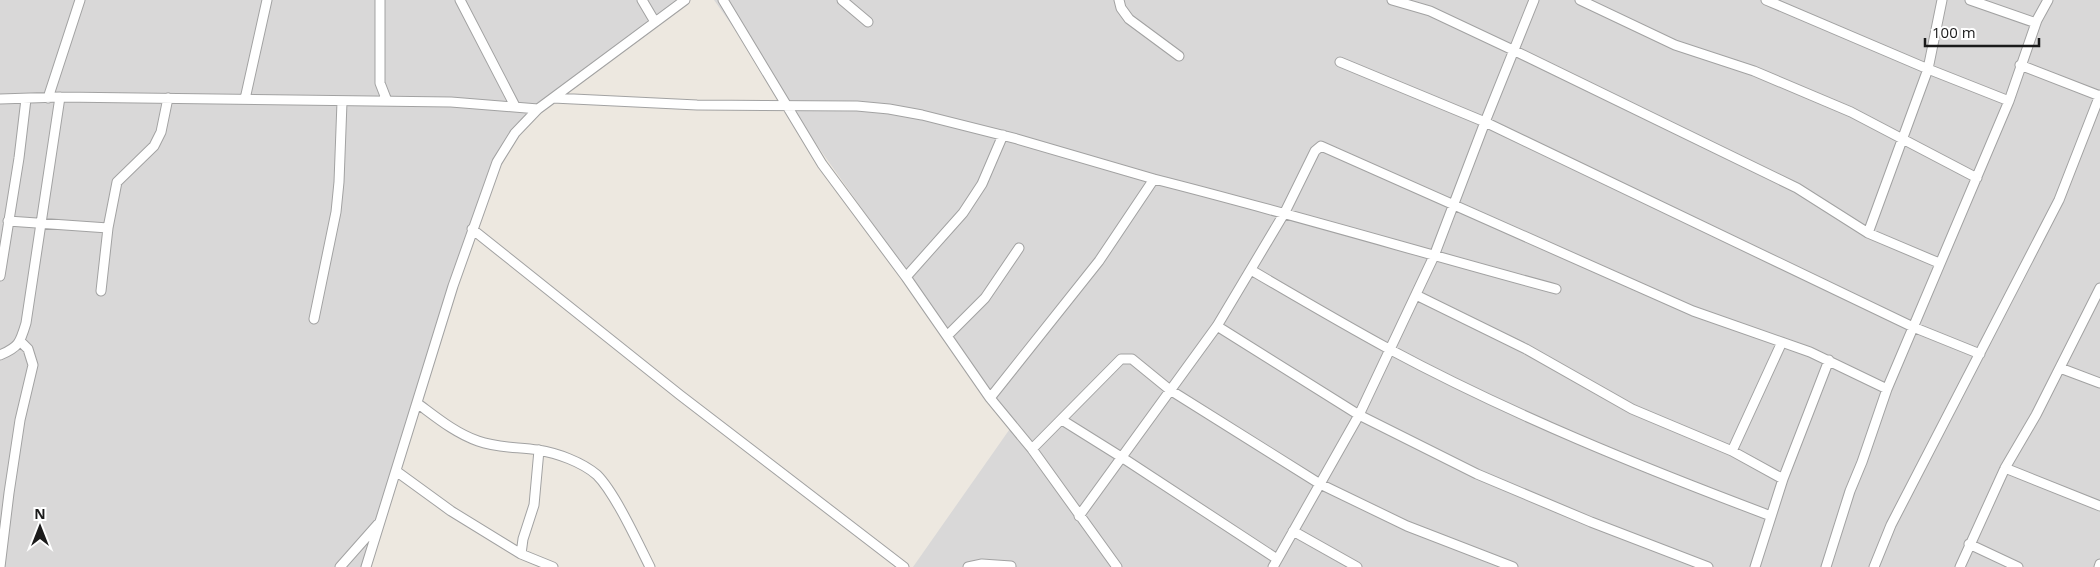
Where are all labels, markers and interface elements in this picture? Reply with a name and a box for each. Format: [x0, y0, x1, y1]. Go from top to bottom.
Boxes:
scale bar [1925, 15, 2039, 47]
text: 100 m [1932, 22, 1976, 42]
north arrow [15, 502, 65, 552]
text: N [34, 504, 46, 523]

